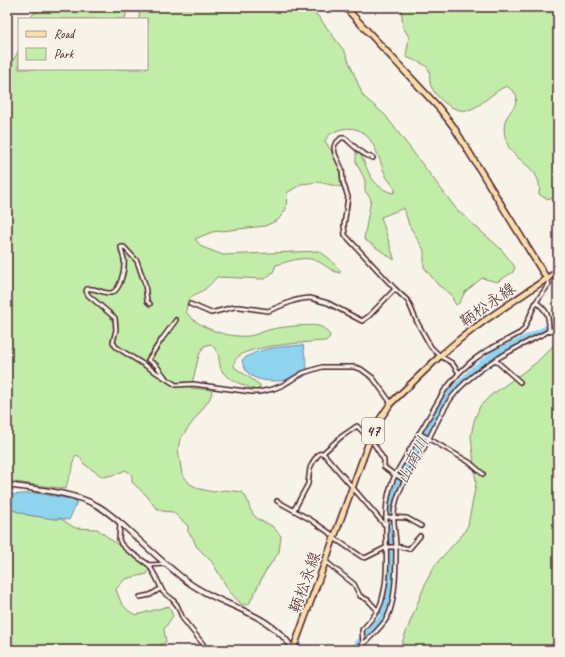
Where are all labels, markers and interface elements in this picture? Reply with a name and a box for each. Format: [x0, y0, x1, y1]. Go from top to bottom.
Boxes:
legend [18, 18, 148, 70]
text: Road [54, 26, 76, 42]
text: Park [54, 46, 75, 62]
street label: 鞆松永線 [456, 278, 520, 331]
road number: 47 [362, 418, 384, 444]
water label: 山南川 [392, 433, 433, 488]
street label: 鞆松永線 [285, 549, 325, 616]

